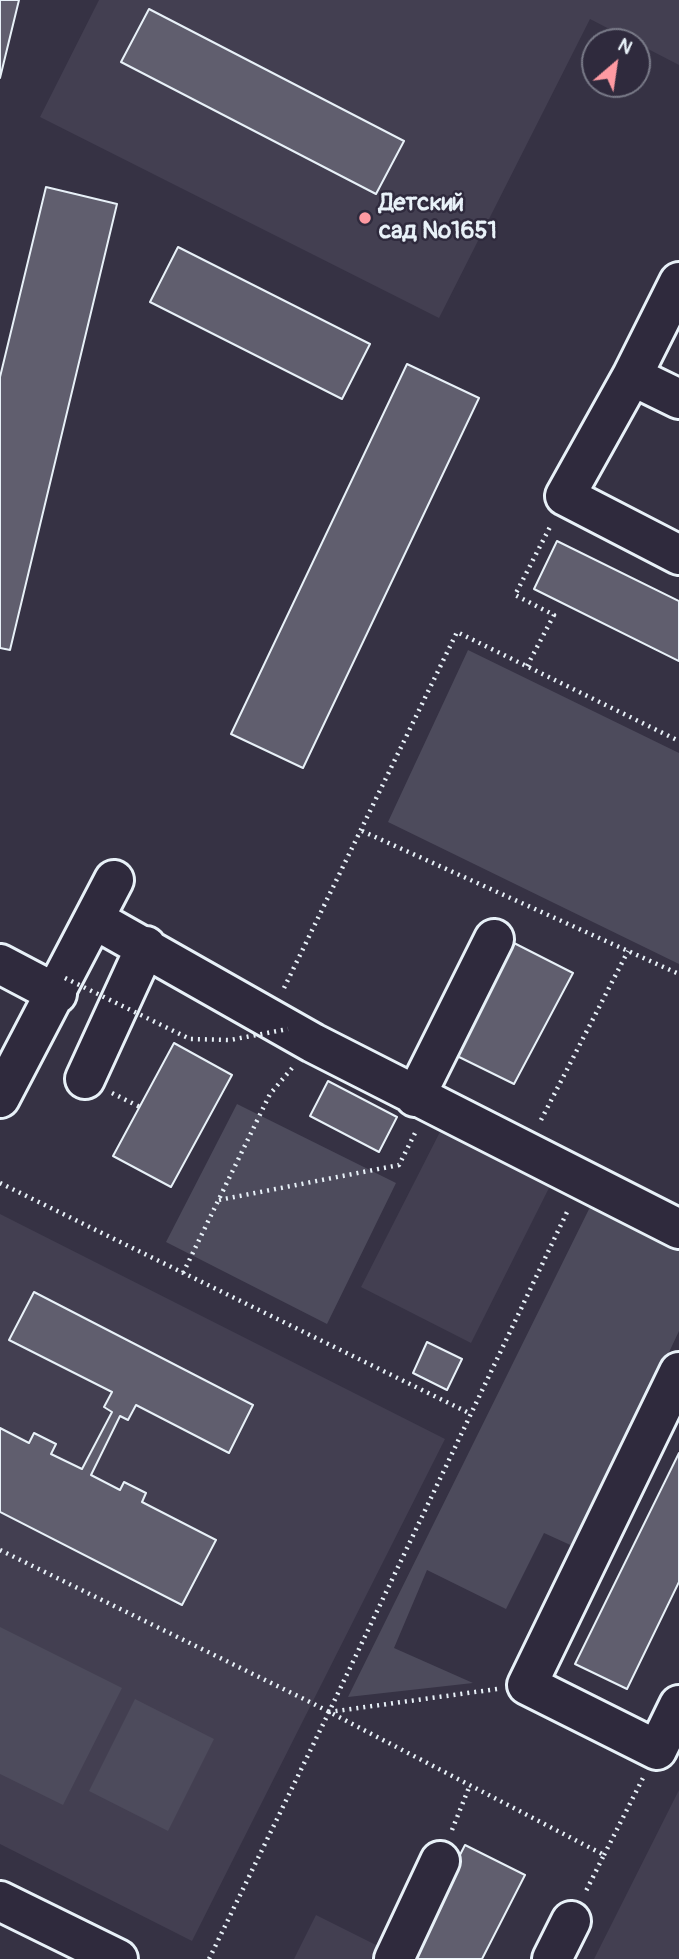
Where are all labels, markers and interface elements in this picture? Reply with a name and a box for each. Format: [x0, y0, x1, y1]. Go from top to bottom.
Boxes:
north arrow [581, 28, 651, 98]
text: N [614, 33, 637, 60]
place label: Детский сад №1651 [379, 190, 497, 246]
marker: Детский сад №1651 [357, 210, 373, 226]

